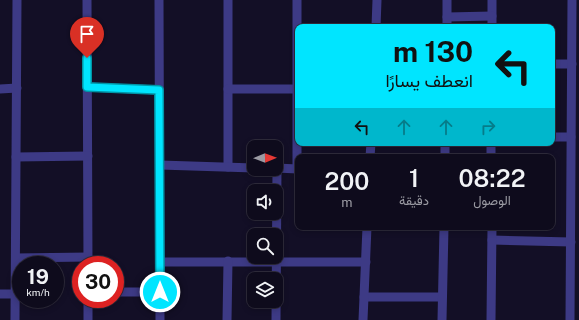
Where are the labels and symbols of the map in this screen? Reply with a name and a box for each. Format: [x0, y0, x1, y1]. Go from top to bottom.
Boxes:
pin [70, 17, 104, 58]
north arrow [247, 140, 283, 176]
speed limit sign: 30 [72, 256, 124, 308]
position arrow [139, 271, 181, 313]

